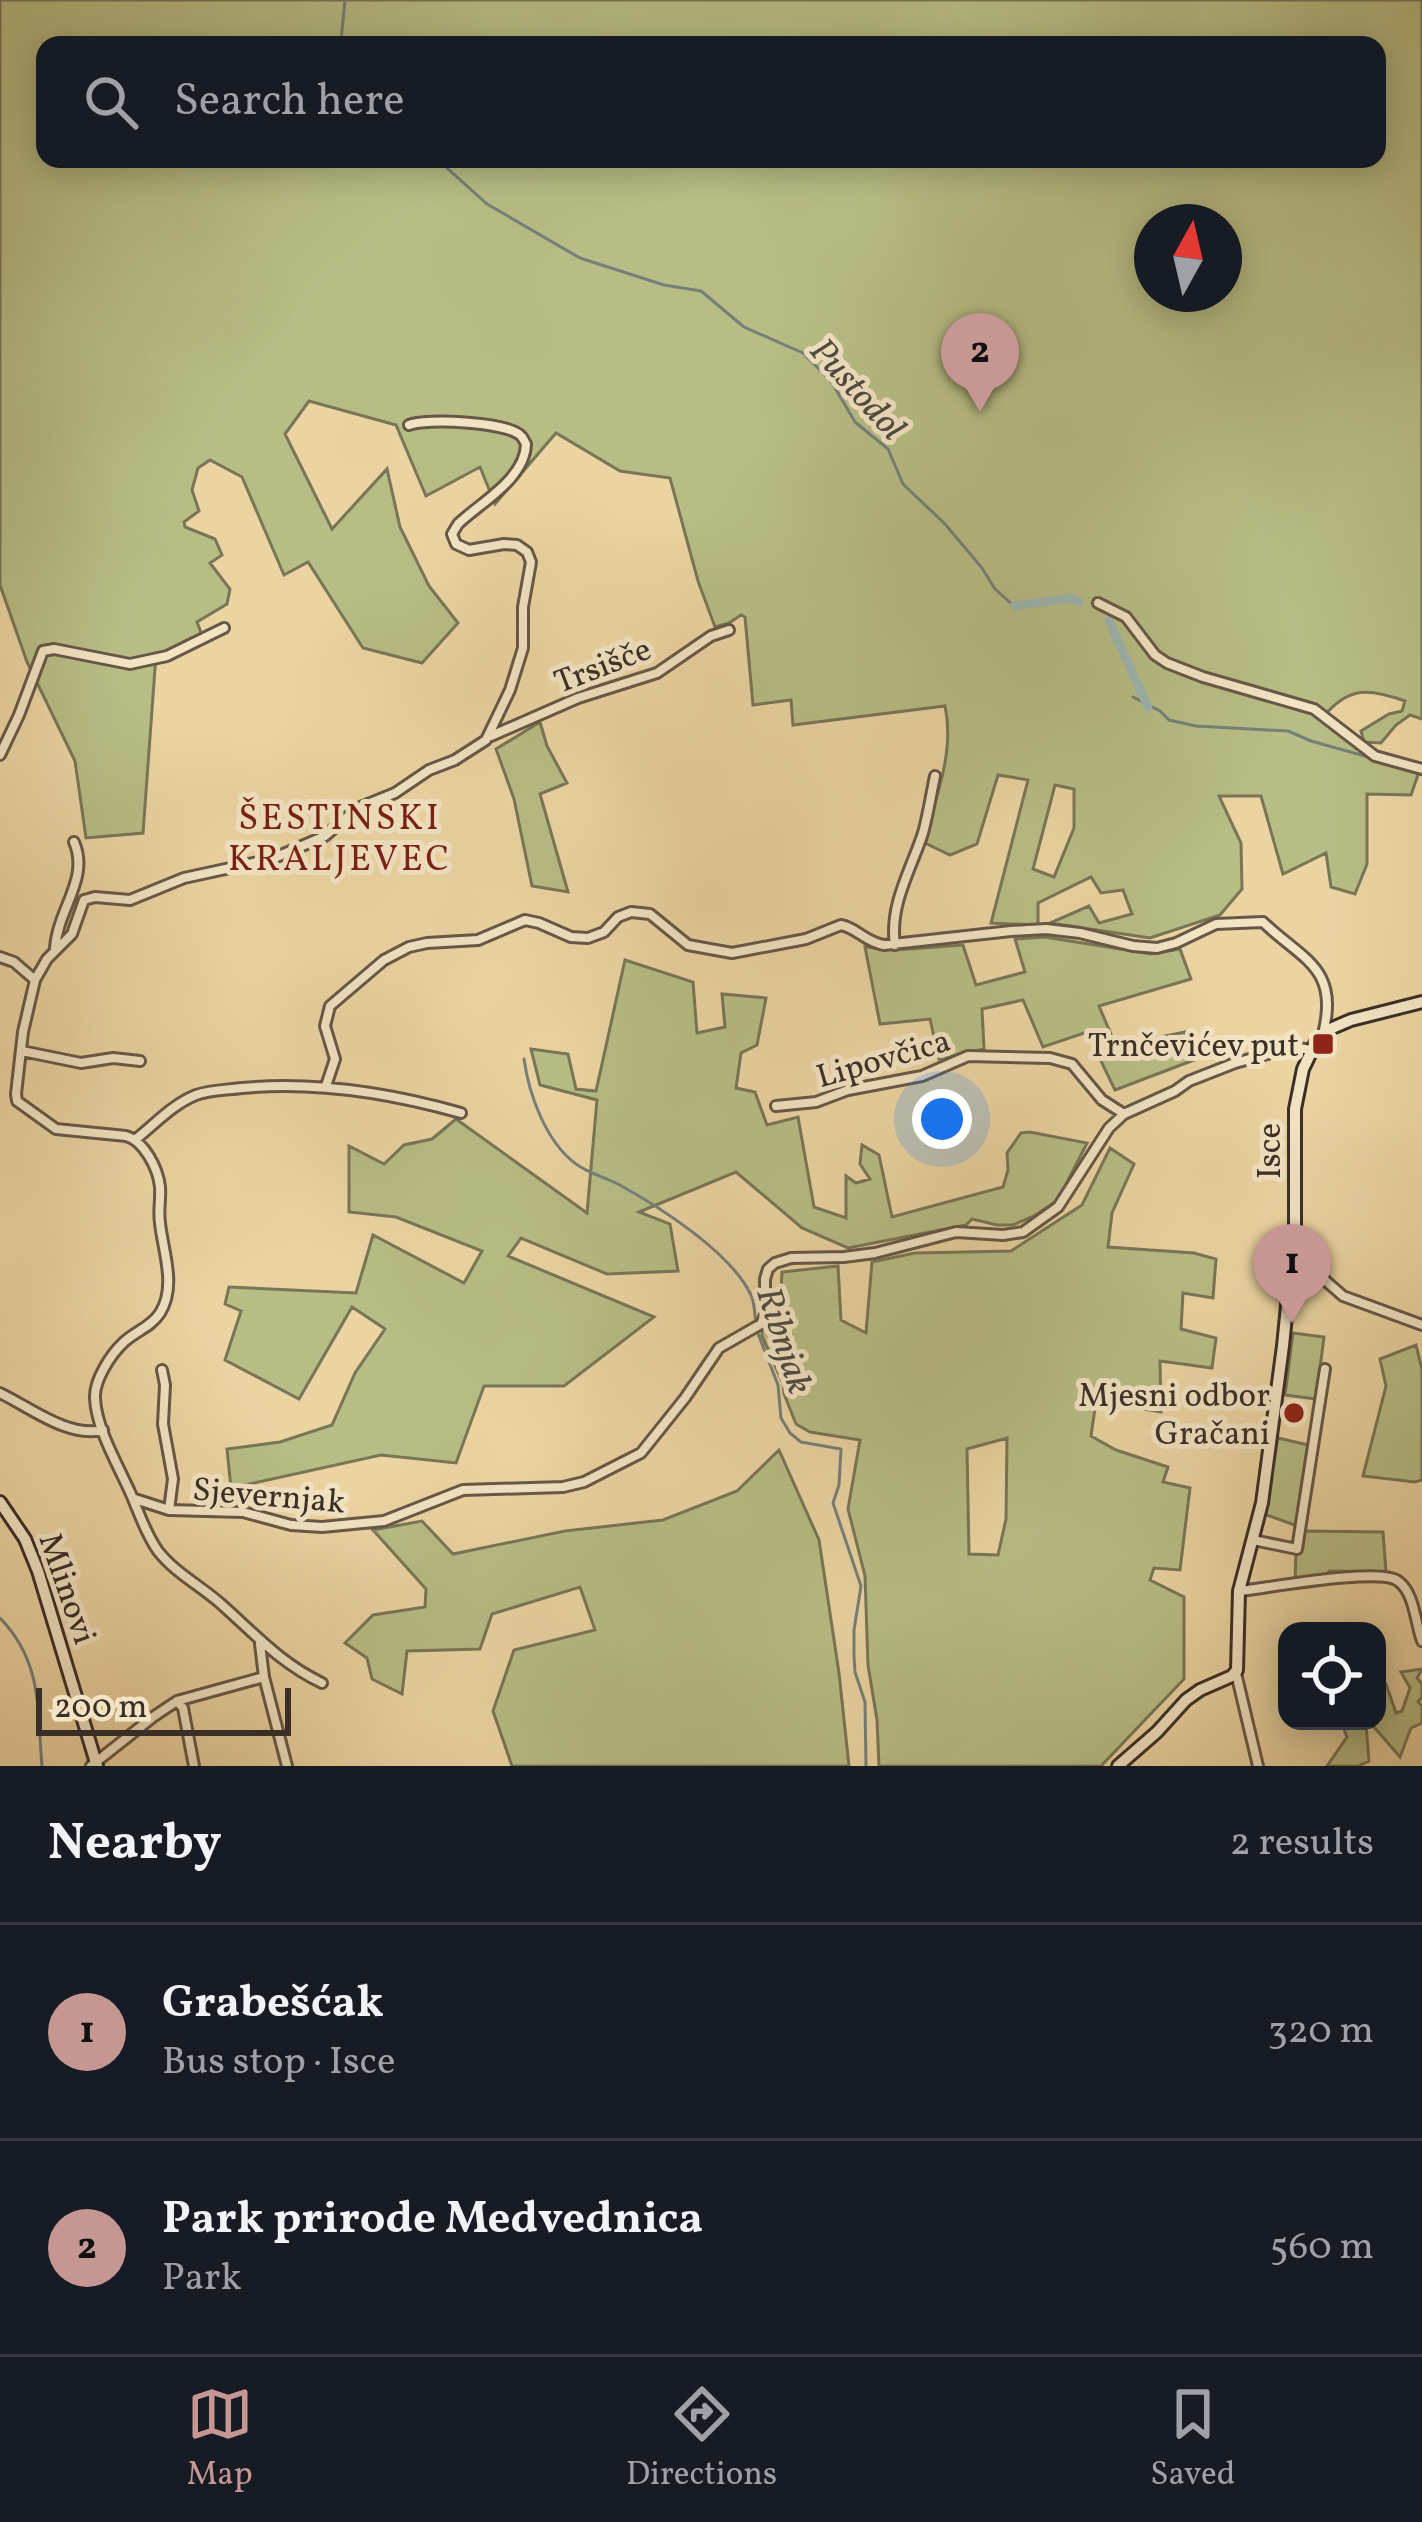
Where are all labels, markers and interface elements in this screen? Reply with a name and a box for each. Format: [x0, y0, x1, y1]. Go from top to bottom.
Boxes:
search box [36, 36, 1386, 168]
icon: search [78, 69, 144, 135]
text: Search here [174, 71, 405, 134]
north arrow [1134, 204, 1242, 312]
pin: 2 [941, 313, 1019, 412]
water label: Pustodol [796, 328, 916, 453]
street label: Trsišče [548, 628, 659, 707]
district label: ŠESTINSKI KRALJEVEC [228, 795, 452, 886]
street label: Lipovčica [812, 1020, 957, 1102]
place label: Trnčevićev put [1088, 1025, 1299, 1071]
marker: Trnčevićev put [1310, 1031, 1336, 1057]
your location [912, 1089, 972, 1149]
street label: Isce [1249, 1123, 1295, 1179]
pin: 1 [1253, 1224, 1331, 1323]
water label: Ribnjak [741, 1281, 823, 1401]
place label: Mjesni odbor Gračani [1078, 1375, 1270, 1459]
marker: Mjesni odbor Gračani [1281, 1400, 1307, 1426]
street label: Sjevernjak [190, 1468, 347, 1528]
street label: Mlinovi [25, 1528, 106, 1651]
map controls [1278, 1622, 1386, 1730]
button: locate [1278, 1622, 1386, 1730]
scale bar [36, 1682, 291, 1735]
text: 200 m [54, 1686, 148, 1732]
text: Nearby [48, 1809, 222, 1880]
text: 2 results [1230, 1817, 1374, 1871]
text: Grabešćak [162, 1973, 384, 2036]
text: 1 [79, 2005, 95, 2059]
text: 320 m [1268, 2005, 1374, 2059]
text: Bus stop · Isce [162, 2036, 396, 2090]
text: Park prirode Medvednica [162, 2189, 703, 2252]
text: 2 [77, 2221, 97, 2275]
text: 560 m [1270, 2221, 1374, 2275]
text: Park [162, 2252, 242, 2306]
tab: Map [187, 2381, 253, 2499]
tab: Directions [626, 2381, 777, 2499]
tab: Saved [1150, 2381, 1235, 2499]

